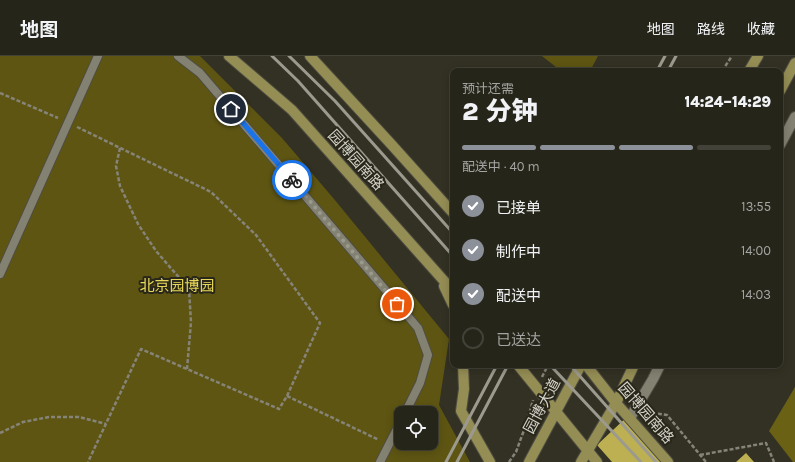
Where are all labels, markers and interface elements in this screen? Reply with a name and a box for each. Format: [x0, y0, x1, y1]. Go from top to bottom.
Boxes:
text: 地图 [20, 19, 58, 41]
text: 地图 [647, 21, 675, 38]
text: 路线 [697, 21, 725, 38]
text: 收藏 [747, 21, 775, 38]
text: 预计还需 [462, 81, 514, 96]
pin [214, 92, 248, 126]
text: 14:24–14:29 [684, 93, 771, 111]
text: 2 分钟 [462, 96, 537, 127]
icon: home [220, 98, 242, 120]
street label: 园博园南路 [324, 126, 388, 194]
text: 配送中 · 40 m [462, 159, 540, 174]
courier [272, 160, 312, 200]
icon: bike [281, 169, 303, 191]
icon: check [462, 195, 484, 217]
text: 已接单 [496, 199, 541, 217]
text: 13:55 [741, 199, 771, 214]
icon: check [462, 239, 484, 261]
text: 制作中 [496, 243, 541, 261]
text: 14:00 [741, 243, 771, 258]
park label: 北京园博园 [139, 277, 215, 295]
icon: check [462, 283, 484, 305]
pin [380, 287, 414, 321]
text: 配送中 [496, 287, 541, 305]
text: 14:03 [741, 287, 771, 302]
icon: bag [386, 293, 408, 315]
text: 已送达 [496, 331, 541, 349]
street label: 园博大道 [520, 375, 564, 437]
street label: 园博园南路 [615, 379, 677, 447]
map controls [394, 406, 438, 450]
button: locate [394, 406, 438, 450]

